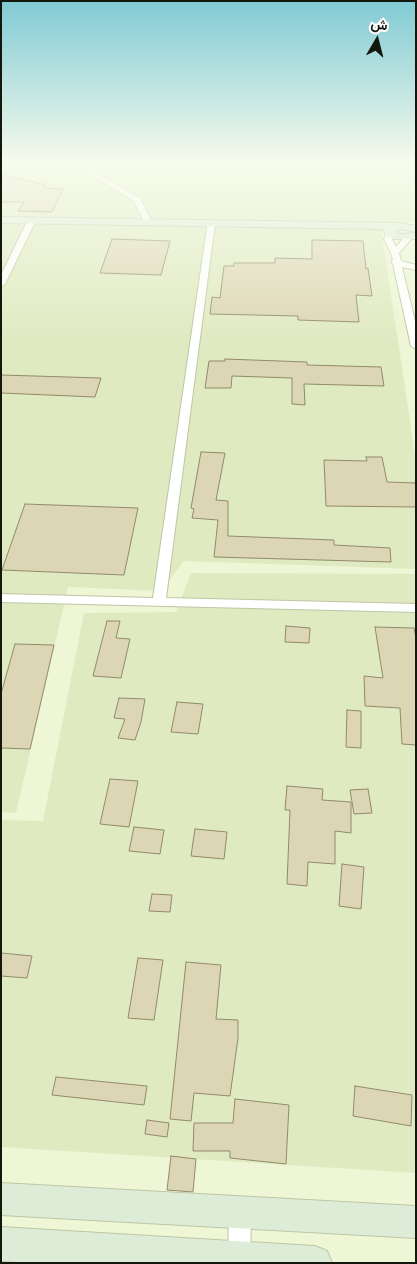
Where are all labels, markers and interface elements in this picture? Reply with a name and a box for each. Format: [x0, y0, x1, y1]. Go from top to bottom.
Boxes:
north arrow [352, 15, 402, 65]
text: ش [370, 16, 389, 33]

